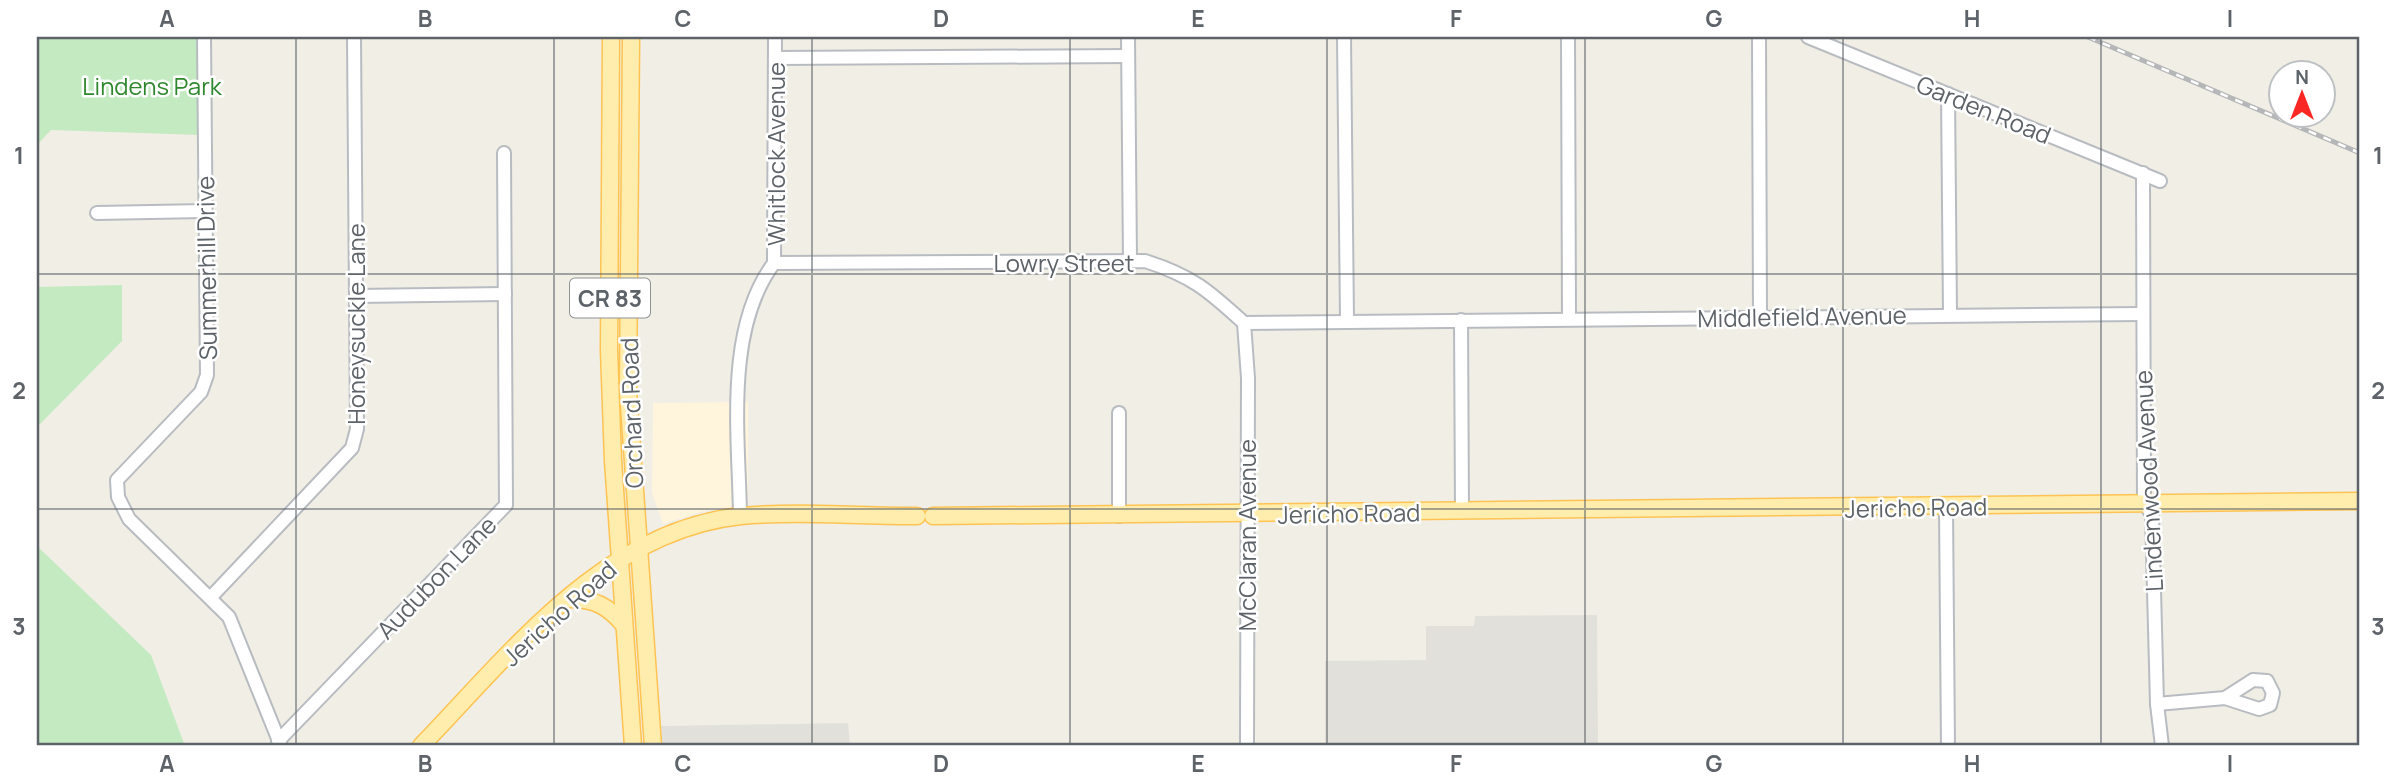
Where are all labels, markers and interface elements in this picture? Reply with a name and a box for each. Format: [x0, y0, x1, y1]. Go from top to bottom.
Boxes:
text: A [159, 2, 175, 34]
text: B [418, 2, 432, 34]
text: C [675, 2, 692, 34]
text: D [933, 2, 949, 34]
text: E [1191, 2, 1205, 34]
text: F [1450, 2, 1462, 34]
text: G [1706, 2, 1723, 34]
text: H [1964, 2, 1980, 34]
text: I [2227, 2, 2233, 34]
north arrow [2268, 60, 2338, 130]
street label: Whitlock Avenue [759, 62, 792, 246]
text: N [2295, 64, 2309, 90]
street label: Garden Road [1912, 67, 2056, 151]
park label: Lindens Park [82, 69, 223, 102]
text: 1 [14, 139, 24, 171]
text: 1 [2373, 139, 2383, 171]
street label: Summerhill Drive [188, 176, 224, 360]
street label: Honeysuckle Lane [339, 223, 372, 425]
street label: Lowry Street [994, 246, 1134, 279]
road number: CR 83 [570, 278, 650, 318]
street label: Middlefield Avenue [1697, 298, 1907, 334]
street label: Orchard Road [612, 337, 650, 489]
street label: Lindenwood Avenue [2126, 369, 2170, 593]
text: 2 [12, 374, 26, 406]
text: 2 [2371, 374, 2385, 406]
street label: McClaran Avenue [1230, 439, 1263, 631]
street label: Jericho Road [1844, 489, 1988, 525]
street label: Jericho Road [1277, 495, 1421, 531]
street label: Audubon Lane [369, 508, 503, 646]
street label: Jericho Road [495, 553, 623, 673]
text: 3 [12, 610, 26, 642]
text: 3 [2371, 610, 2385, 642]
text: A [159, 747, 175, 779]
text: B [418, 747, 432, 779]
text: C [675, 747, 692, 779]
text: D [933, 747, 949, 779]
text: E [1191, 747, 1205, 779]
text: F [1450, 747, 1462, 779]
text: G [1706, 747, 1723, 779]
text: H [1964, 747, 1980, 779]
text: I [2227, 747, 2233, 779]

